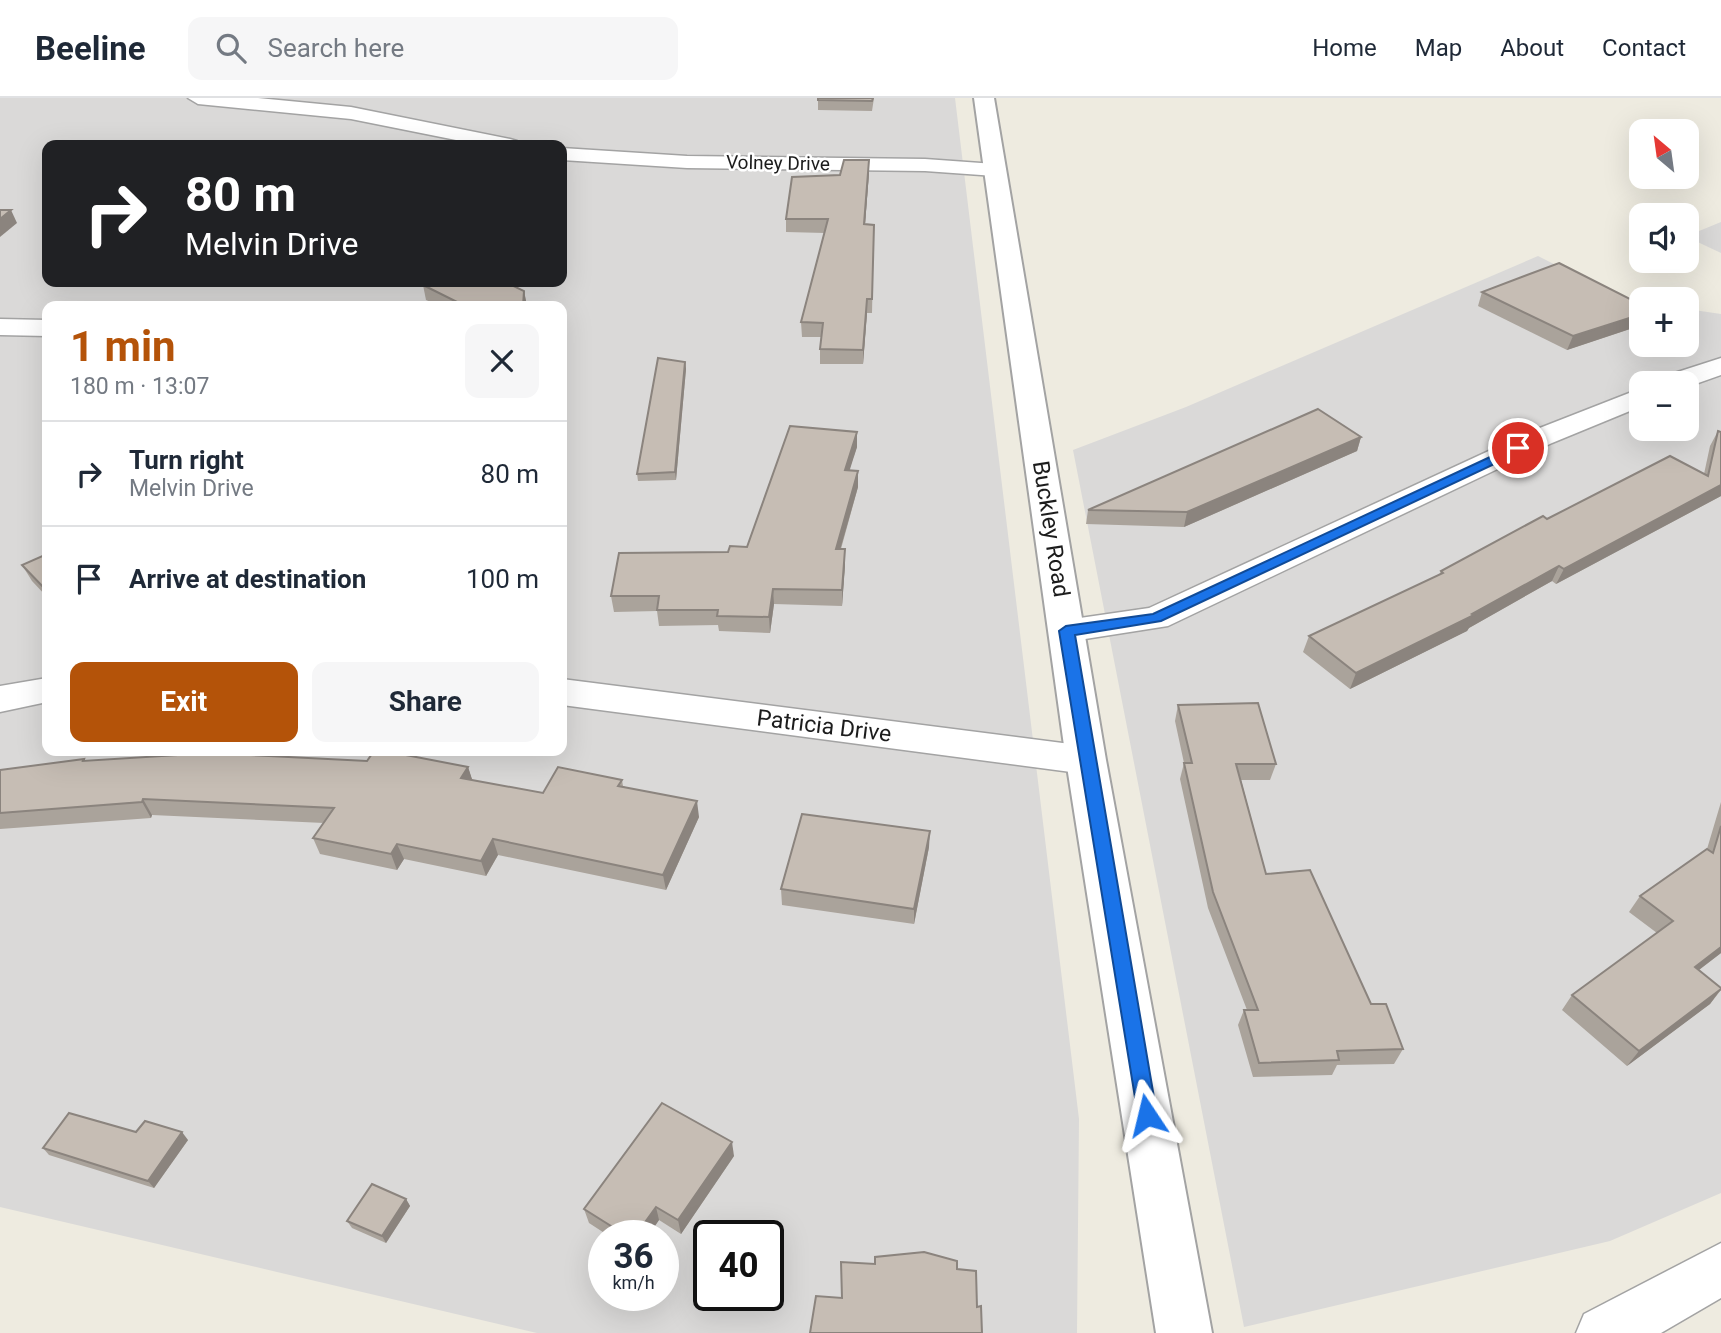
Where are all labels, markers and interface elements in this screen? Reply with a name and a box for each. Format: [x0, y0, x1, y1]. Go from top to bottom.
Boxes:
search box [188, 17, 678, 80]
text: Beeline [35, 29, 146, 68]
icon: search [212, 29, 250, 67]
text: Search here [268, 33, 404, 63]
text: Home [1312, 34, 1377, 62]
text: Map [1415, 34, 1462, 62]
text: About [1500, 34, 1564, 62]
text: Contact [1602, 34, 1686, 62]
north arrow [1629, 119, 1699, 189]
map controls [1629, 119, 1699, 441]
street label: Volney Drive [726, 151, 830, 175]
text: 80 m [185, 166, 296, 223]
icon: right [70, 168, 161, 259]
button: sound [1629, 203, 1699, 273]
text: Melvin Drive [185, 225, 358, 263]
button: + [1629, 287, 1699, 357]
text: 1 min [70, 322, 176, 371]
button: close [465, 324, 539, 398]
button: − [1629, 371, 1699, 441]
text: 180 m · 13:07 [70, 373, 209, 400]
pin [1488, 418, 1548, 478]
icon: arrive [1499, 429, 1537, 467]
text: Turn right [129, 445, 244, 475]
icon: right [70, 455, 108, 493]
text: 80 m [481, 459, 539, 489]
street label: Buckley Road [1027, 459, 1075, 599]
text: Melvin Drive [129, 475, 254, 502]
icon: arrive [70, 560, 108, 598]
text: Arrive at destination [129, 564, 366, 594]
text: 100 m [466, 564, 539, 594]
button: Exit [70, 662, 298, 742]
button: Share [312, 662, 539, 742]
street label: Patricia Drive [755, 704, 893, 748]
position arrow [1110, 1078, 1184, 1152]
speed limit sign: 40 [693, 1220, 784, 1311]
text: 36 [613, 1236, 654, 1277]
text: km/h [612, 1272, 655, 1293]

